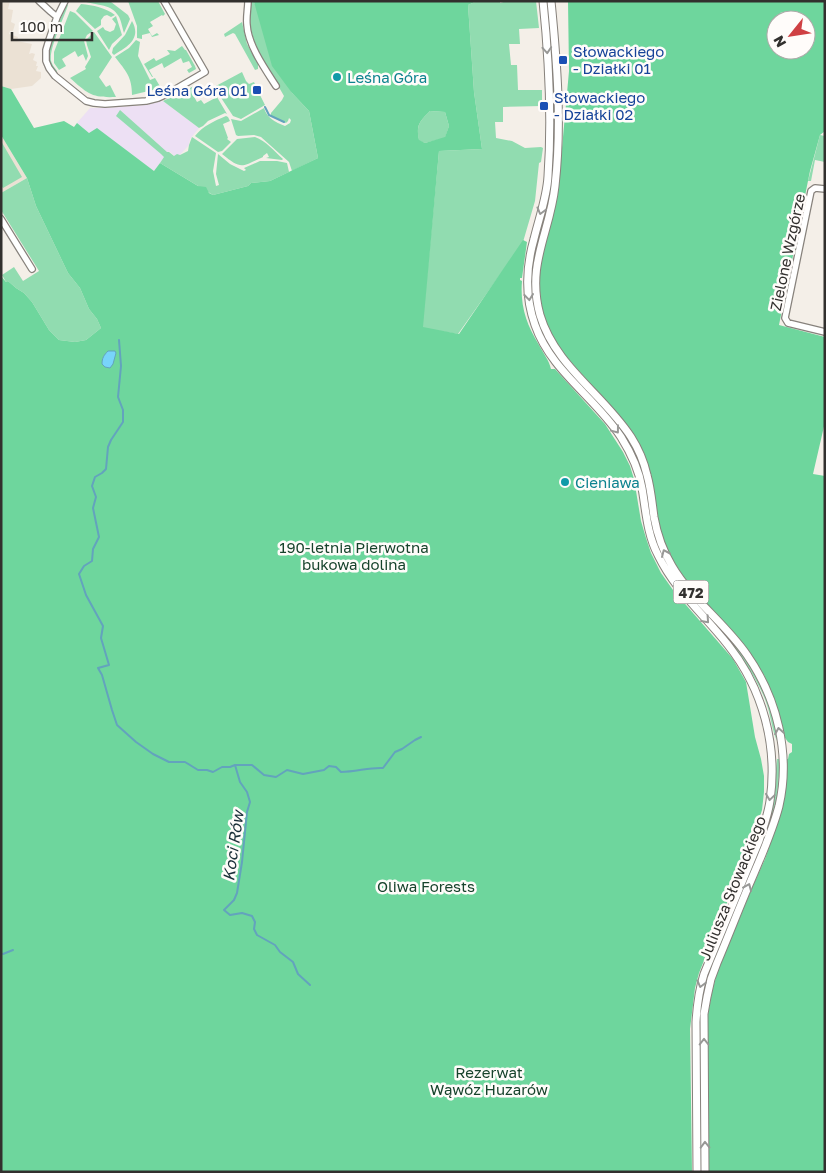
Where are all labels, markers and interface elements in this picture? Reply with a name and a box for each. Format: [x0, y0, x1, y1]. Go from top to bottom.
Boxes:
scale bar [12, 10, 92, 42]
north arrow [766, 10, 816, 60]
text: 100 m [20, 17, 63, 35]
text: N [769, 33, 789, 51]
place label: Słowackiego - Działki 01 [573, 42, 664, 77]
one-way arrow [541, 46, 552, 54]
marker: Słowackiego - Działki 01 [557, 54, 569, 66]
place label: Leśna Góra [347, 68, 427, 86]
marker: Leśna Góra [331, 71, 343, 83]
place label: Leśna Góra 01 [146, 81, 247, 99]
marker: Leśna Góra 01 [251, 84, 263, 96]
place label: Słowackiego - Działki 02 [554, 88, 645, 123]
marker: Słowackiego - Działki 02 [538, 100, 550, 112]
street label: Zielone Wzgórze [766, 191, 808, 312]
one-way arrow [537, 207, 547, 215]
one-way arrow [523, 293, 534, 301]
one-way arrow [610, 424, 619, 434]
place label: Cieniawa [575, 473, 640, 491]
marker: Cieniawa [559, 476, 571, 488]
park label: 190-letnia Pierwotna bukowa dolina [279, 538, 429, 573]
one-way arrow [661, 549, 672, 558]
road number: 472 [674, 580, 708, 604]
one-way arrow [700, 614, 709, 623]
one-way arrow [775, 727, 785, 735]
one-way arrow [765, 794, 776, 802]
water label: Koci Rów [218, 808, 248, 882]
street label: Juliusza Słowackiego [695, 813, 769, 963]
park label: Oliwa Forests [377, 877, 475, 895]
one-way arrow [743, 884, 753, 892]
one-way arrow [696, 979, 707, 988]
one-way arrow [699, 1038, 709, 1046]
park label: Rezerwat Wąwóz Huzarów [430, 1063, 548, 1098]
one-way arrow [700, 1141, 710, 1148]

